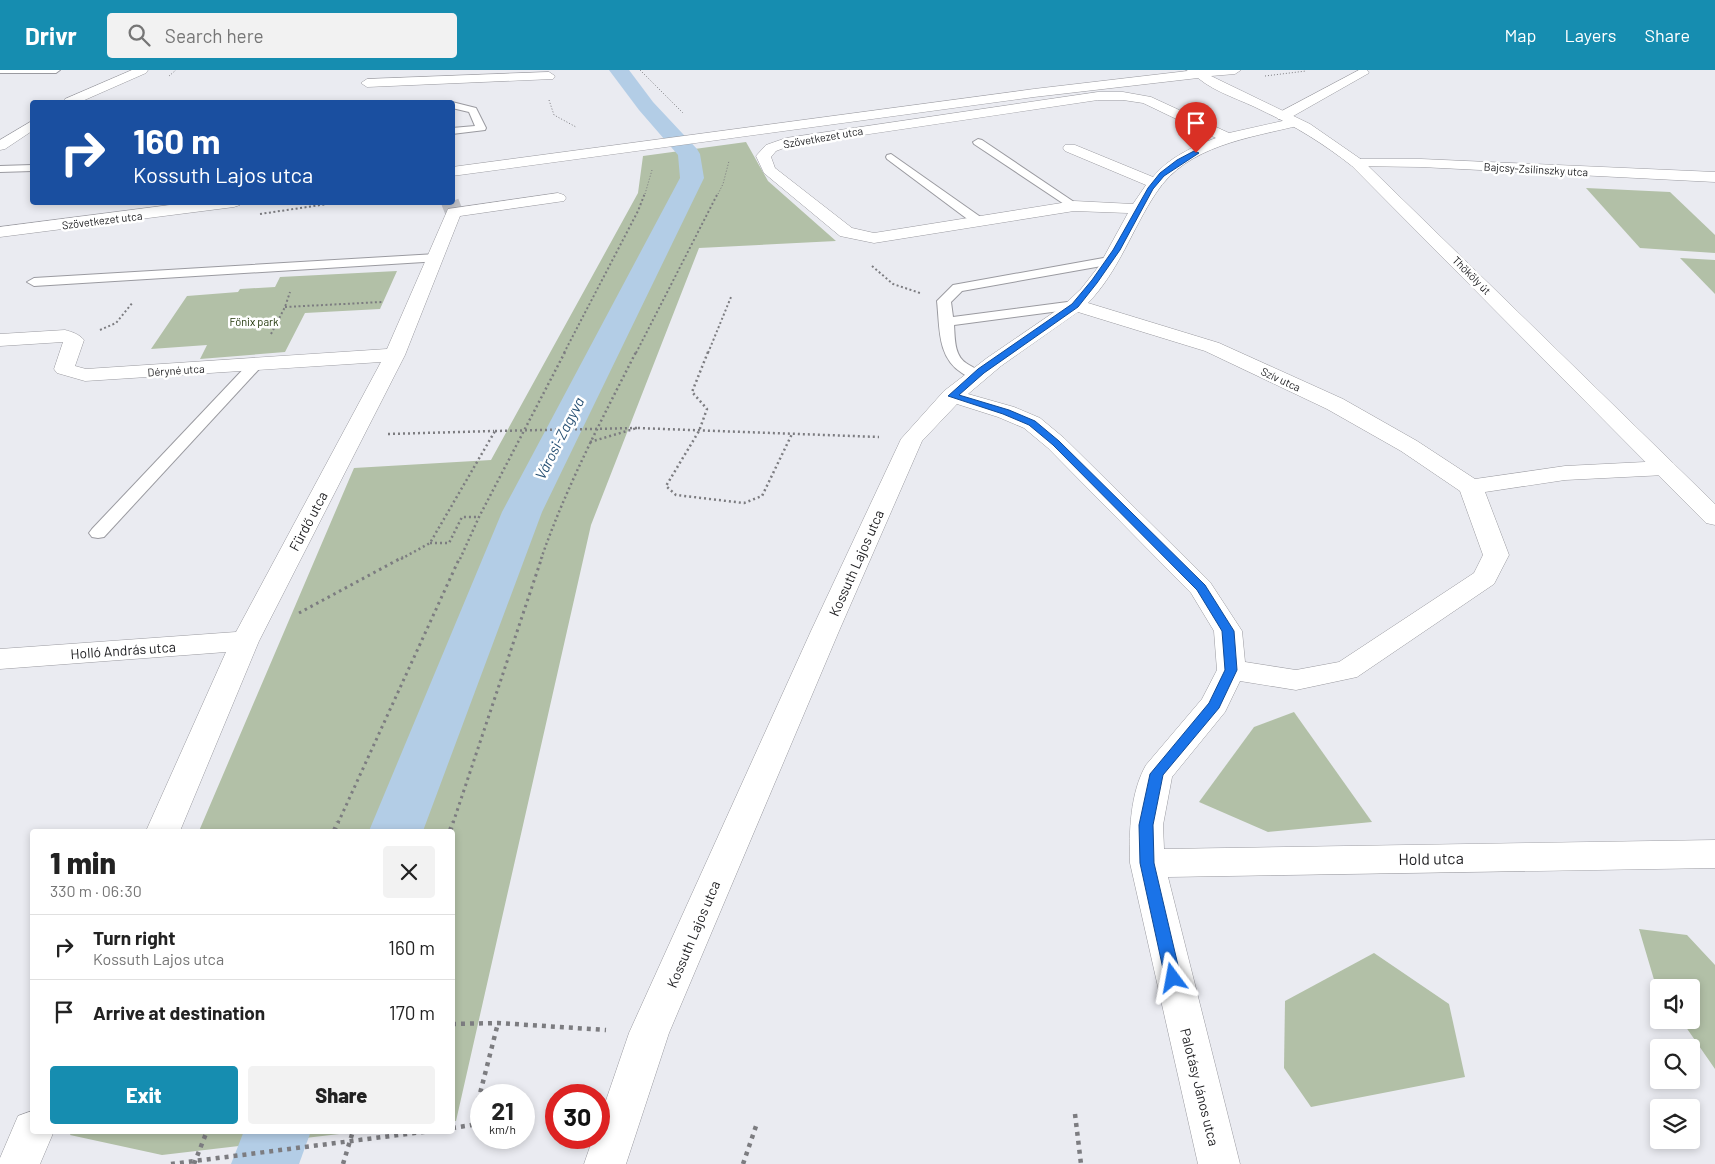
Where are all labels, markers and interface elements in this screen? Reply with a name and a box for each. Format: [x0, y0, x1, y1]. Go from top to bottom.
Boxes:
search box [107, 13, 457, 58]
text: Drivr [25, 21, 77, 50]
icon: search [125, 21, 153, 49]
text: Search here [165, 24, 264, 47]
text: Map [1504, 24, 1536, 46]
text: Layers [1564, 24, 1617, 46]
text: Share [1645, 24, 1690, 46]
pin [1175, 102, 1217, 153]
icon: arrive [1182, 109, 1210, 137]
text: 160 m [133, 119, 220, 161]
icon: right [50, 120, 115, 185]
street label: Szövetkezet utca [782, 124, 864, 150]
street label: Bajcsy-Zsilinszky utca [1483, 160, 1589, 178]
text: Kossuth Lajos utca [133, 161, 313, 187]
street label: Szövetkezet utca [61, 209, 143, 231]
street label: Thököly út [1450, 253, 1494, 297]
park label: Főnix park [229, 315, 279, 328]
street label: Déryné utca [147, 362, 205, 378]
street label: Szív utca [1259, 364, 1303, 394]
water label: Városi-Zagyva [531, 394, 587, 482]
street label: Fürdő utca [285, 488, 331, 554]
street label: Kossuth Lajos utca [825, 507, 887, 619]
street label: Holló András utca [70, 638, 176, 662]
text: 1 min [50, 844, 116, 880]
button: close [383, 846, 435, 898]
street label: Hold utca [1398, 848, 1464, 868]
street label: Kossuth Lajos utca [663, 878, 723, 990]
text: 330 m · 06:30 [50, 881, 142, 900]
text: Turn right [93, 926, 175, 949]
icon: right [50, 933, 78, 961]
text: 160 m [388, 936, 435, 959]
text: Kossuth Lajos utca [93, 949, 224, 968]
position arrow [1146, 951, 1198, 1003]
map controls [1650, 979, 1700, 1149]
button: sound [1650, 979, 1700, 1029]
icon: arrive [50, 998, 78, 1026]
text: Arrive at destination [93, 1001, 265, 1024]
text: 170 m [389, 1001, 435, 1024]
street label: Palotásy János utca [1177, 1026, 1223, 1148]
button: search [1650, 1039, 1700, 1089]
button: Exit [50, 1066, 238, 1124]
button: Share [248, 1066, 435, 1124]
speed limit sign: 30 [545, 1084, 610, 1149]
text: 21 [491, 1095, 514, 1125]
button: layers [1650, 1099, 1700, 1149]
text: km/h [489, 1122, 516, 1136]

